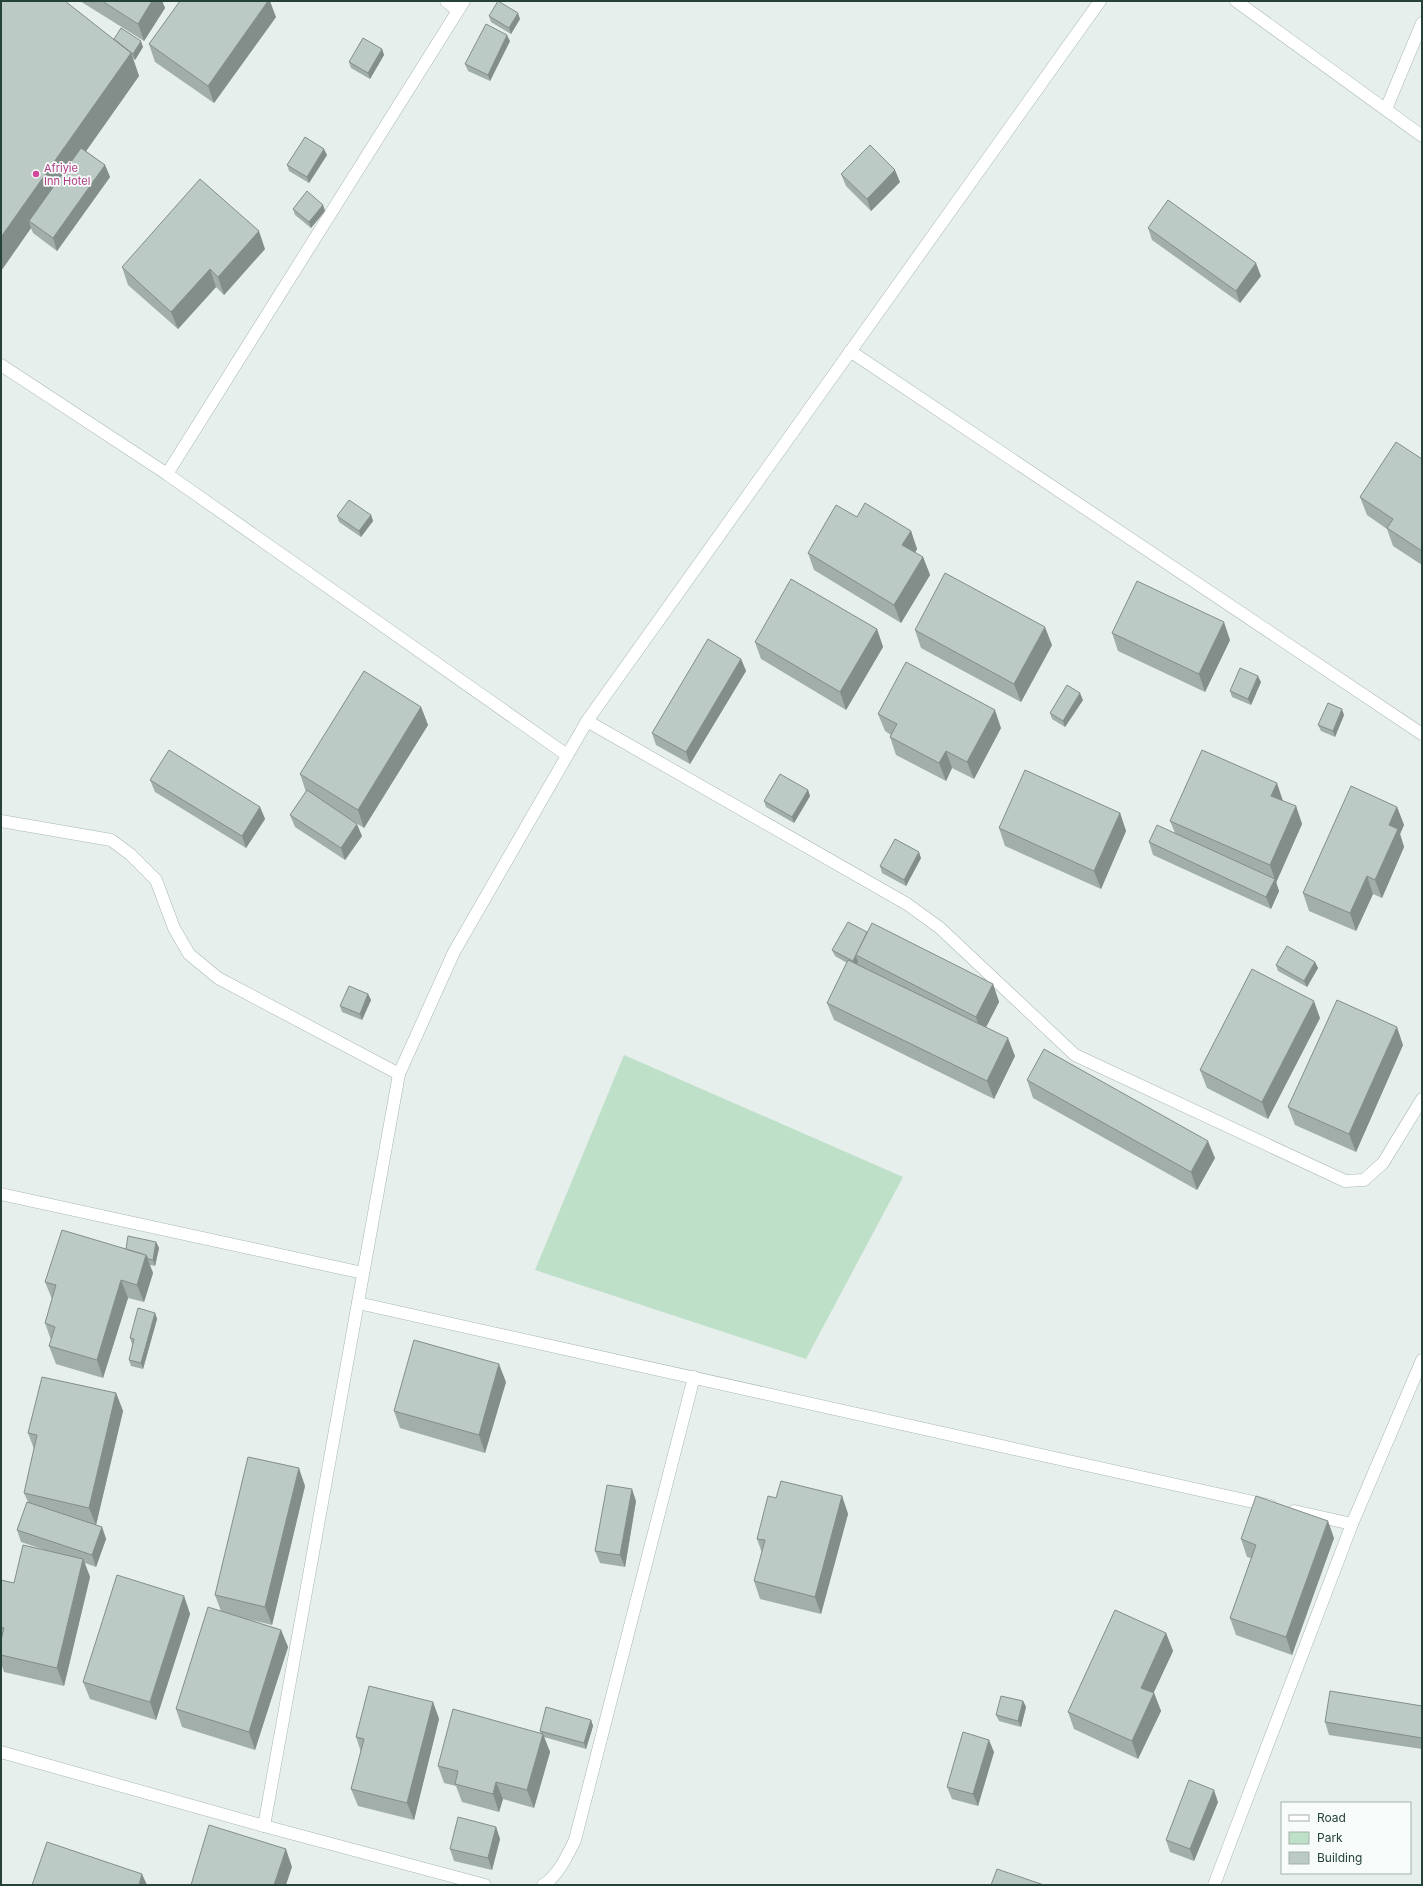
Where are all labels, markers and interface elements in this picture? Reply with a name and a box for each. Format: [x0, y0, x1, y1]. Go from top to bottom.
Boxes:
place label: Afriyie Inn Hotel [44, 161, 90, 188]
marker: Afriyie Inn Hotel [31, 169, 41, 179]
legend [1281, 1802, 1411, 1874]
text: Road [1317, 1810, 1346, 1825]
text: Park [1317, 1830, 1343, 1845]
text: Building [1317, 1850, 1362, 1865]

